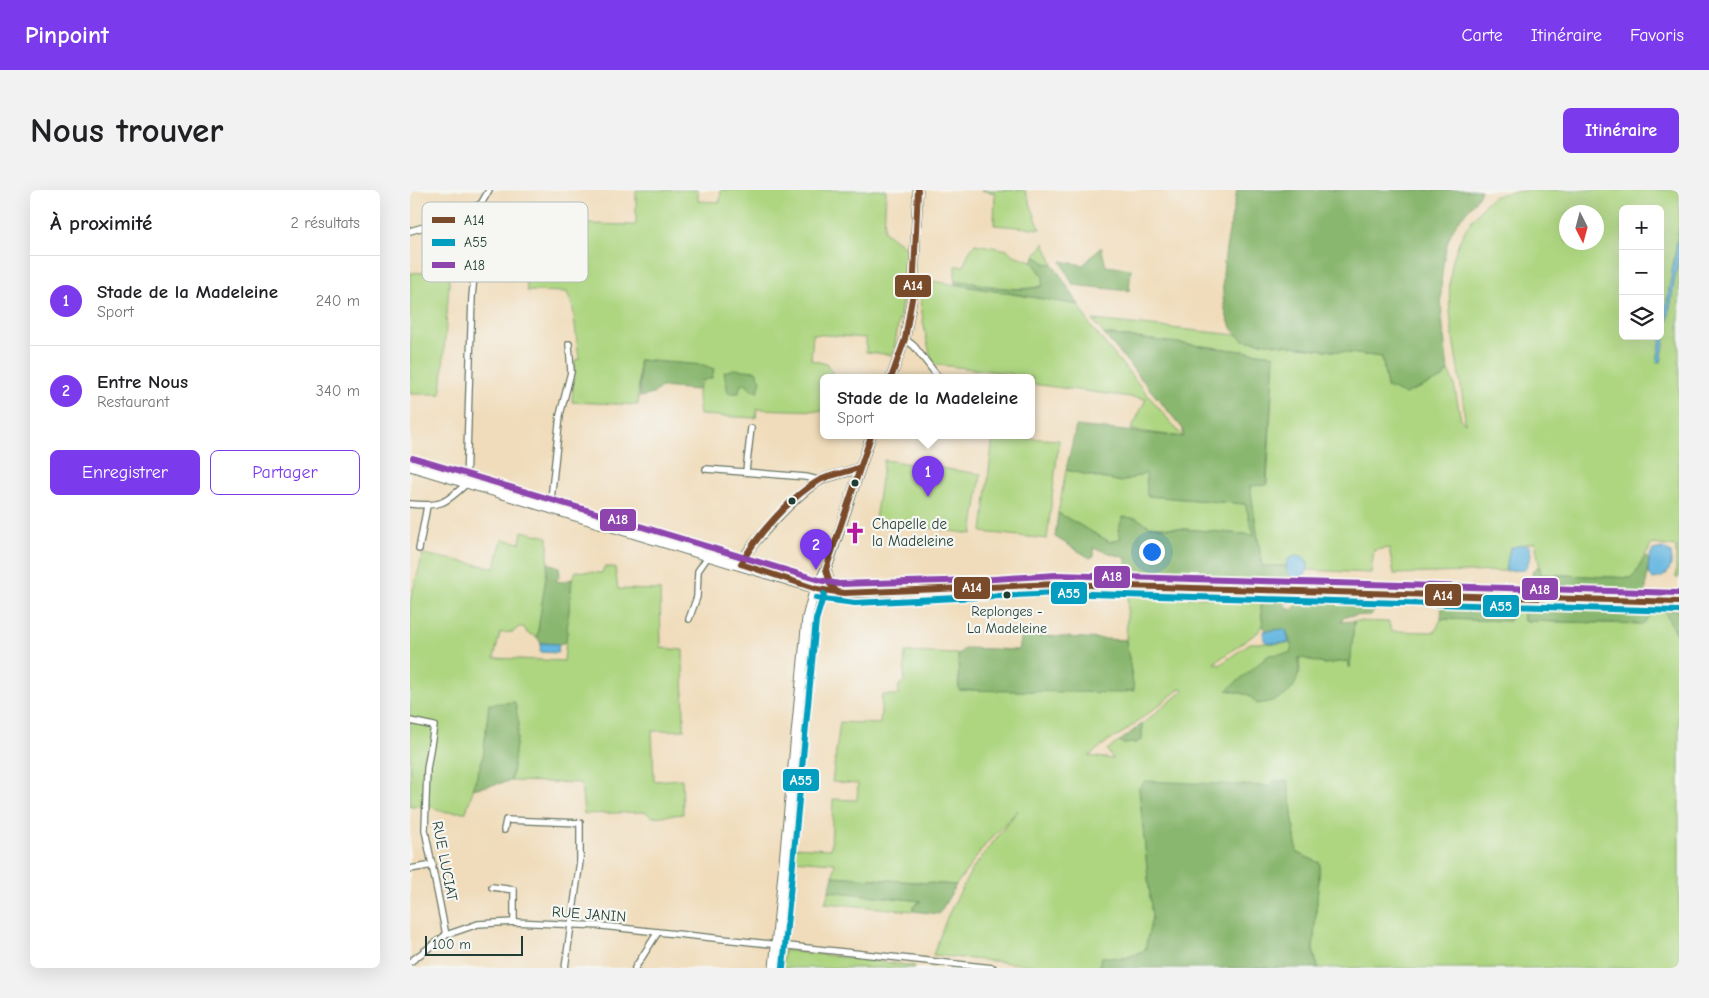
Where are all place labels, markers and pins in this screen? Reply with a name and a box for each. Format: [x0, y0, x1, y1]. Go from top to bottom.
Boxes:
pin: 1 [912, 456, 944, 497]
unlabelled marker [850, 478, 860, 488]
unlabelled marker [787, 496, 797, 506]
place label: Chapelle de la Madeleine [872, 515, 954, 550]
church icon: Chapelle de la Madeleine [842, 520, 868, 546]
pin: 2 [800, 529, 832, 570]
marker: Replonges - La Madeleine [1002, 590, 1012, 600]
place label: Replonges - La Madeleine [967, 603, 1047, 637]

